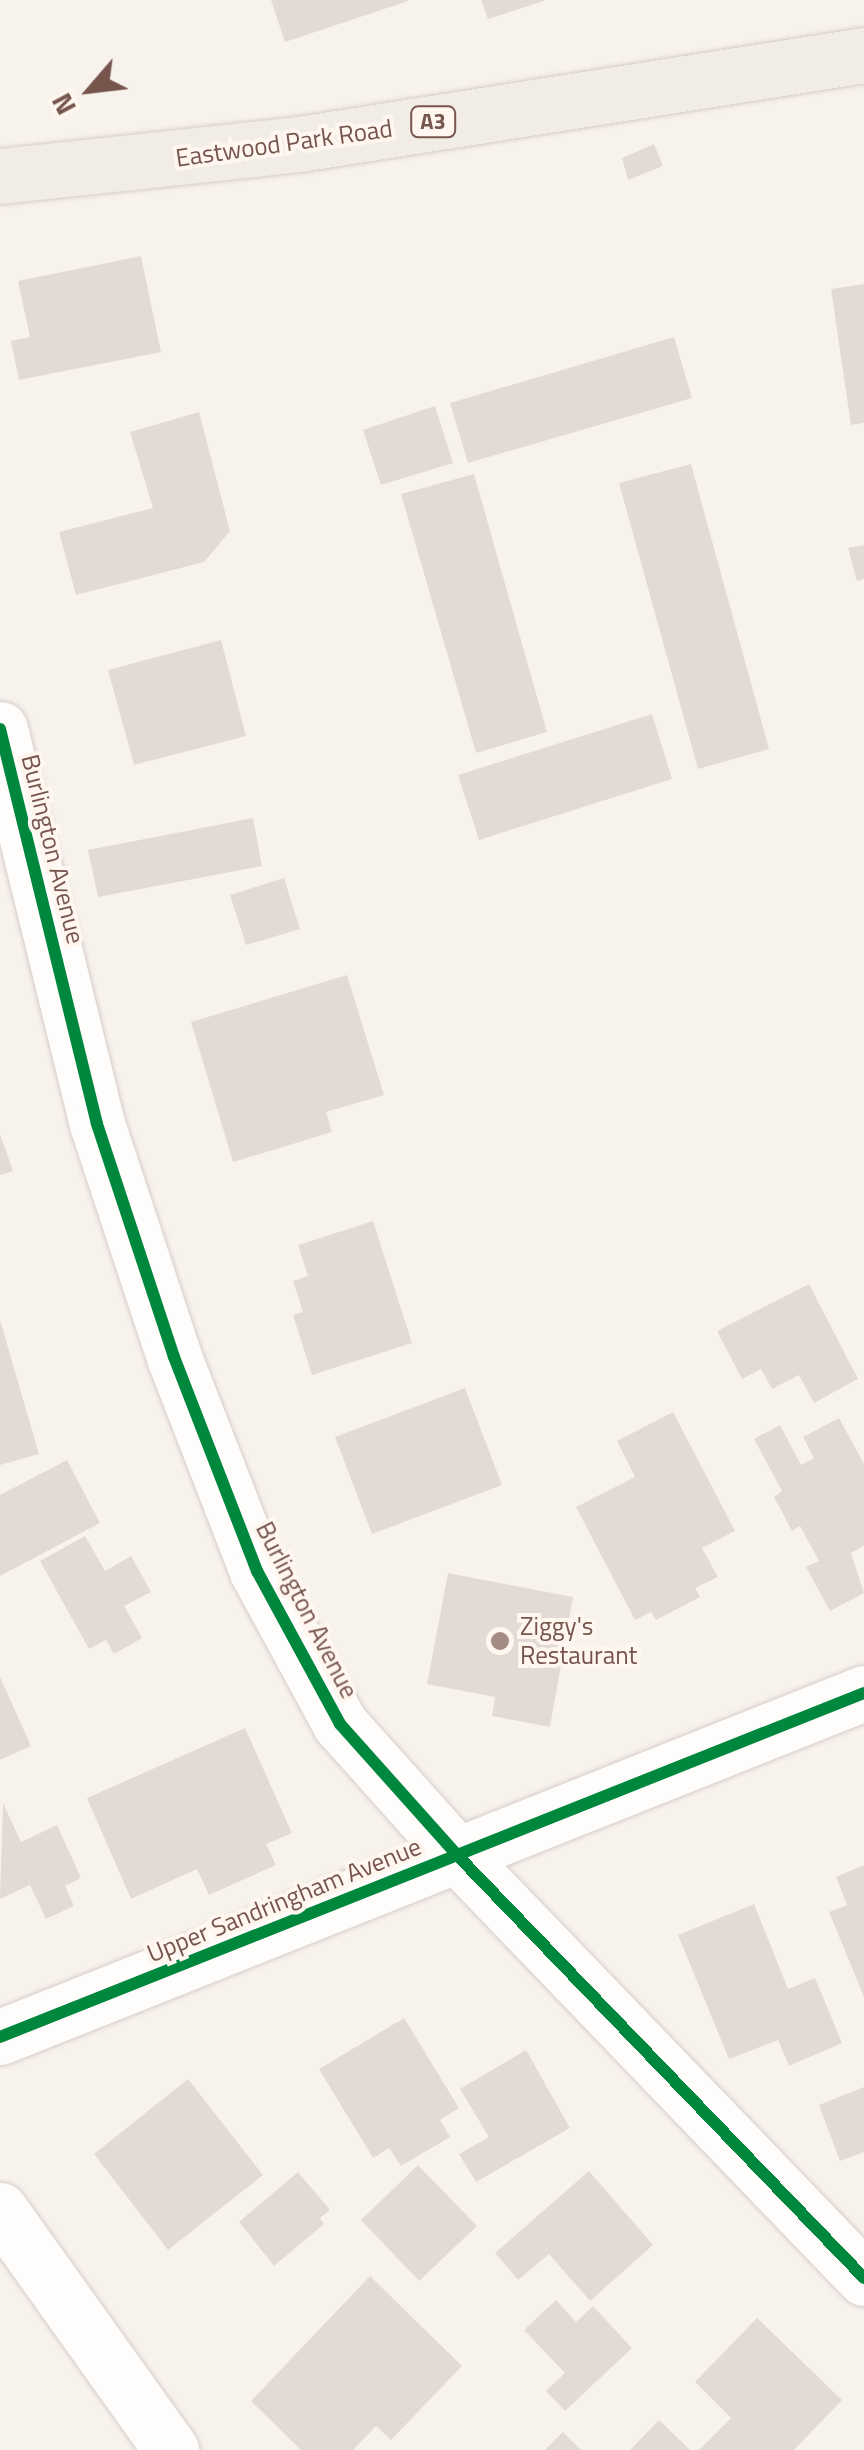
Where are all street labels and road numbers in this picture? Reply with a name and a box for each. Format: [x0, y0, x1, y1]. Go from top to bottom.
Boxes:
road number: A3 [408, 105, 458, 139]
street label: Eastwood Park Road [174, 113, 394, 173]
street label: Burlington Avenue [15, 751, 91, 947]
street label: Burlington Avenue [250, 1517, 364, 1703]
street label: Upper Sandringham Avenue [143, 1831, 425, 1969]

